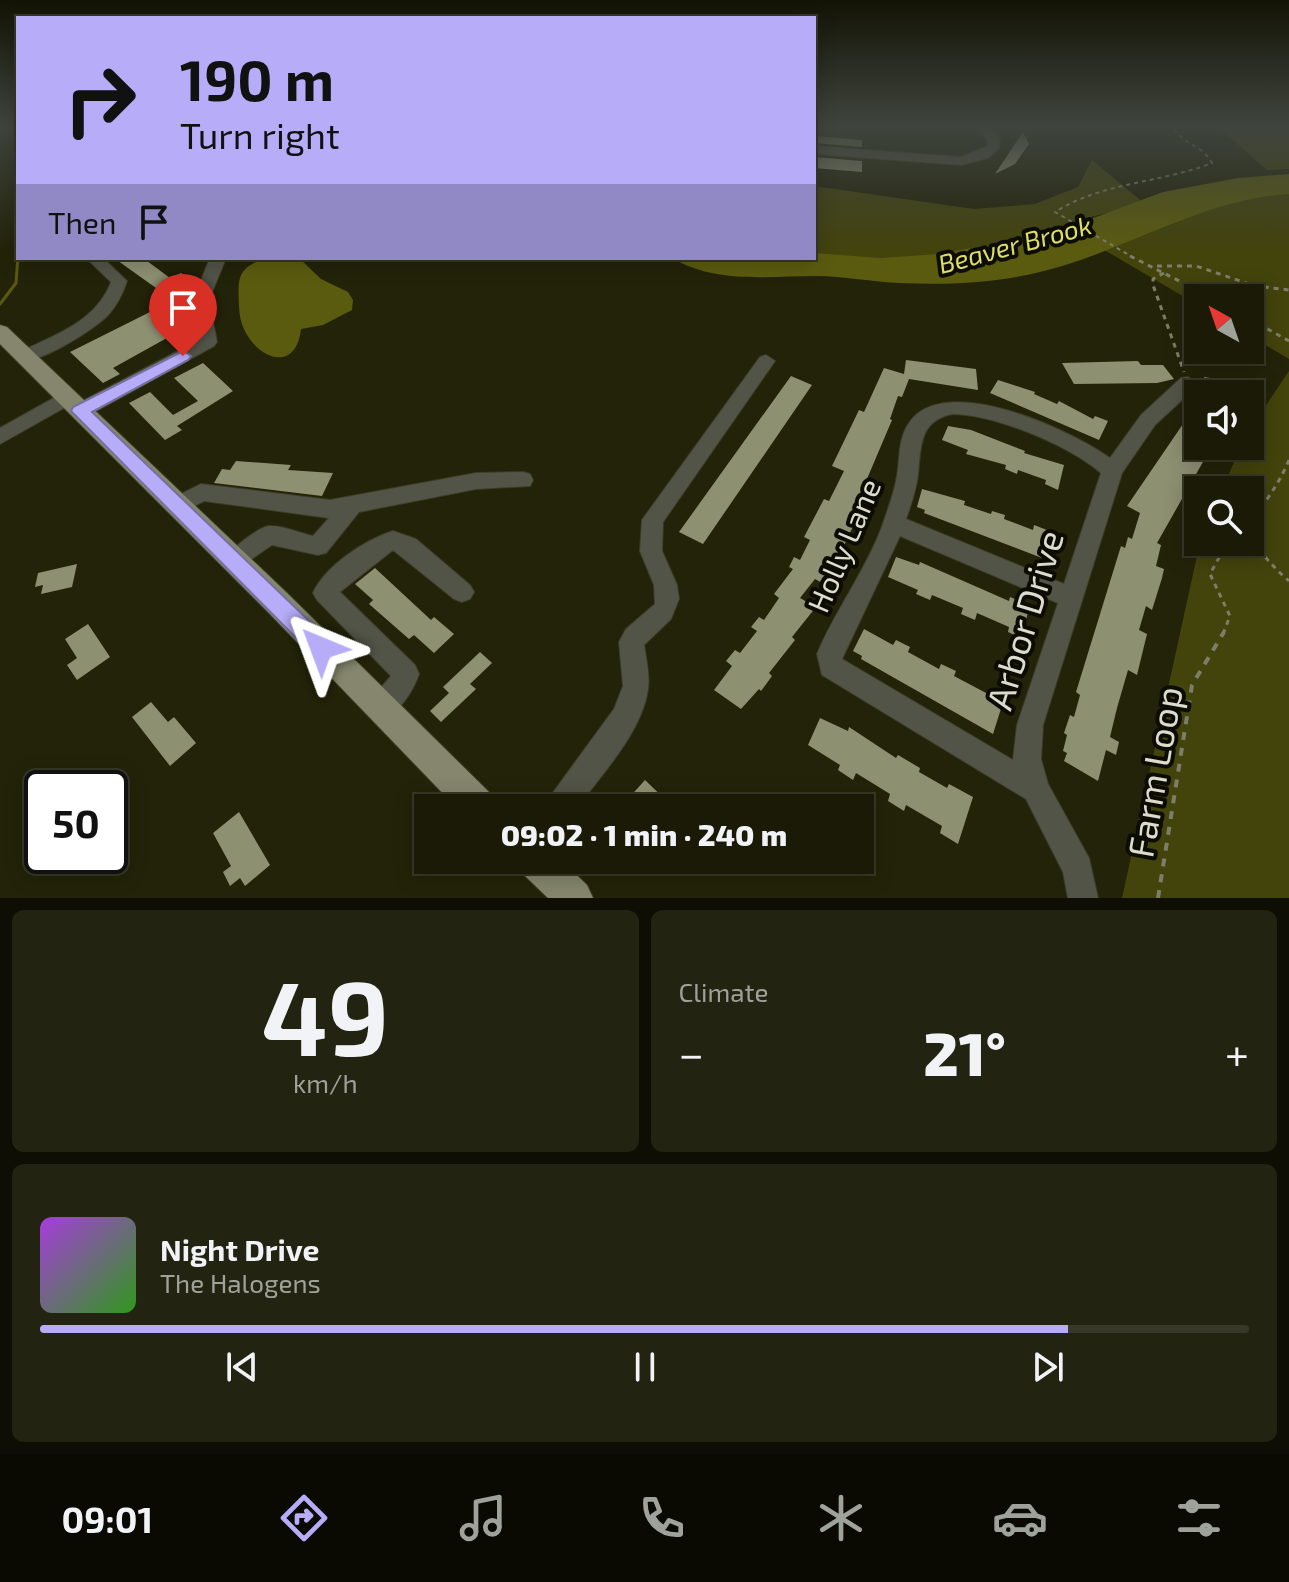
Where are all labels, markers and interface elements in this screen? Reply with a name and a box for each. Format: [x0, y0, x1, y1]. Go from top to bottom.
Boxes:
text: 190 m [180, 45, 334, 112]
icon: right [48, 48, 152, 152]
text: Turn right [180, 113, 340, 156]
icon: arrive [132, 200, 176, 244]
text: Then [48, 204, 116, 240]
water label: Beaver Brook [935, 208, 1095, 279]
pin [149, 274, 217, 356]
north arrow [1184, 284, 1264, 364]
map controls [1184, 284, 1264, 556]
icon: arrive [161, 286, 205, 330]
button: sound [1184, 380, 1264, 460]
street label: Holly Lane [799, 473, 887, 617]
button: search [1184, 476, 1264, 556]
street label: Arbor Drive [976, 525, 1071, 714]
position arrow [279, 606, 363, 690]
street label: Farm Loop [1117, 683, 1190, 860]
speed limit sign: 50 [24, 770, 128, 874]
text: 09:02 · 1 min · 240 m [501, 816, 787, 852]
text: 49 [261, 952, 389, 1077]
text: Climate [679, 976, 768, 1007]
text: 21° [923, 1016, 1006, 1088]
text: − [679, 1026, 704, 1079]
text: + [1225, 1026, 1249, 1079]
text: km/h [293, 1067, 358, 1098]
text: Night Drive [160, 1231, 319, 1267]
text: The Halogens [160, 1267, 321, 1298]
icon: previous [220, 1345, 264, 1389]
icon: pause [623, 1345, 667, 1389]
icon: next [1026, 1345, 1070, 1389]
icon: directions [276, 1490, 332, 1546]
icon: music [455, 1490, 511, 1546]
icon: phone [634, 1490, 690, 1546]
icon: climate [813, 1490, 869, 1546]
icon: car [992, 1490, 1048, 1546]
icon: filters [1171, 1490, 1227, 1546]
text: 09:01 [62, 1497, 153, 1540]

